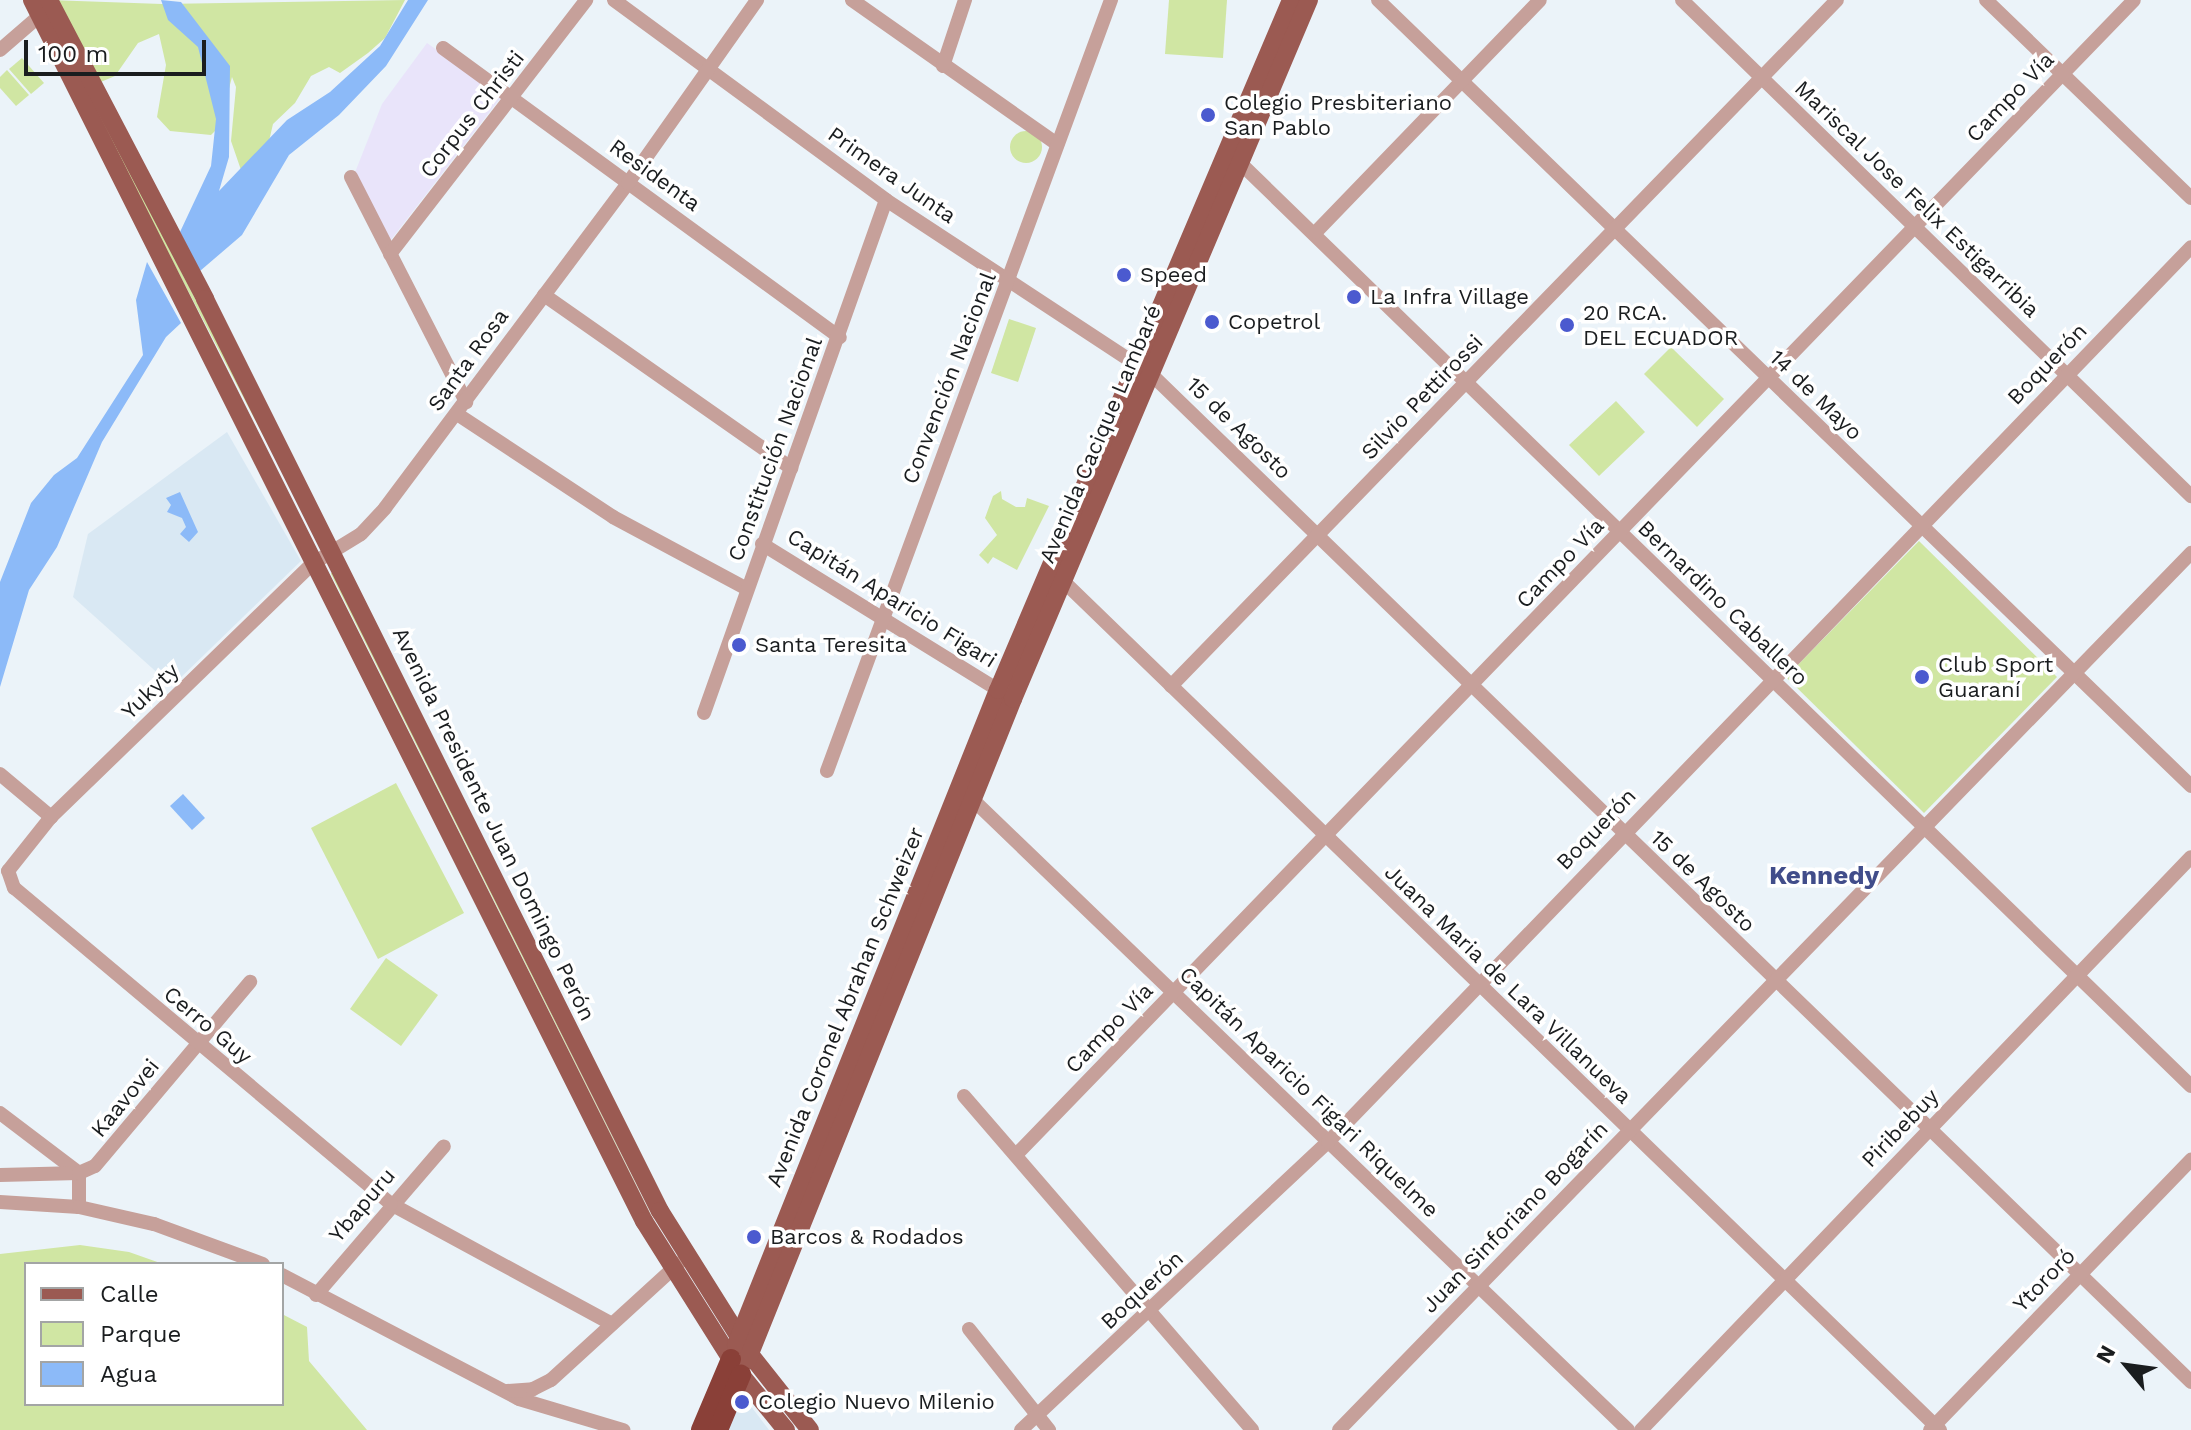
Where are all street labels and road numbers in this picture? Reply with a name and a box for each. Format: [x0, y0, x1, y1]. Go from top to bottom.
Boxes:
street label: Corpus Christi [414, 45, 530, 183]
street label: Campo Vía [1960, 46, 2060, 148]
street label: Mariscal Jose Felix Estigarribia [1789, 74, 2045, 324]
street label: Primera Junta [822, 121, 962, 229]
street label: Residenta [604, 133, 706, 217]
street label: Convención Nacional [896, 268, 1002, 488]
street label: Avenida Cacique Lambaré [1033, 301, 1167, 567]
street label: Santa Rosa [422, 304, 514, 416]
street label: Boquerón [2002, 318, 2092, 410]
street label: Silvio Pettirossi [1356, 329, 1488, 465]
street label: Constitución Nacional [722, 333, 828, 565]
street label: 14 de Mayo [1764, 344, 1868, 446]
street label: 15 de Agosto [1181, 371, 1297, 485]
street label: Campo Vía [1510, 512, 1610, 614]
street label: Bernardino Caballero [1632, 515, 1814, 691]
street label: Capitán Aparicio Figari [782, 522, 1002, 674]
street label: Avenida Presidente Juan Domingo Perón [387, 623, 601, 1025]
street label: Yukyty [116, 657, 184, 725]
street label: Boquerón [1551, 783, 1641, 875]
street label: Avenida Coronel Abrahan Schweizer [760, 822, 930, 1192]
street label: 15 de Agosto [1645, 824, 1761, 938]
street label: Juana Maria de Lara Villanueva [1378, 858, 1638, 1110]
street label: Capitán Aparicio Figari Riquelme [1174, 961, 1444, 1223]
street label: Campo Vía [1059, 977, 1159, 1079]
street label: Cerro Guy [159, 981, 257, 1069]
street label: Kaavovei [85, 1053, 165, 1143]
street label: Piribebuy [1856, 1083, 1944, 1173]
street label: Juan Sinforiano Bogarín [1417, 1116, 1613, 1318]
street label: Ybapuru [323, 1163, 401, 1247]
street label: Ytororó [2007, 1243, 2081, 1317]
street label: Boquerón [1095, 1245, 1189, 1335]

